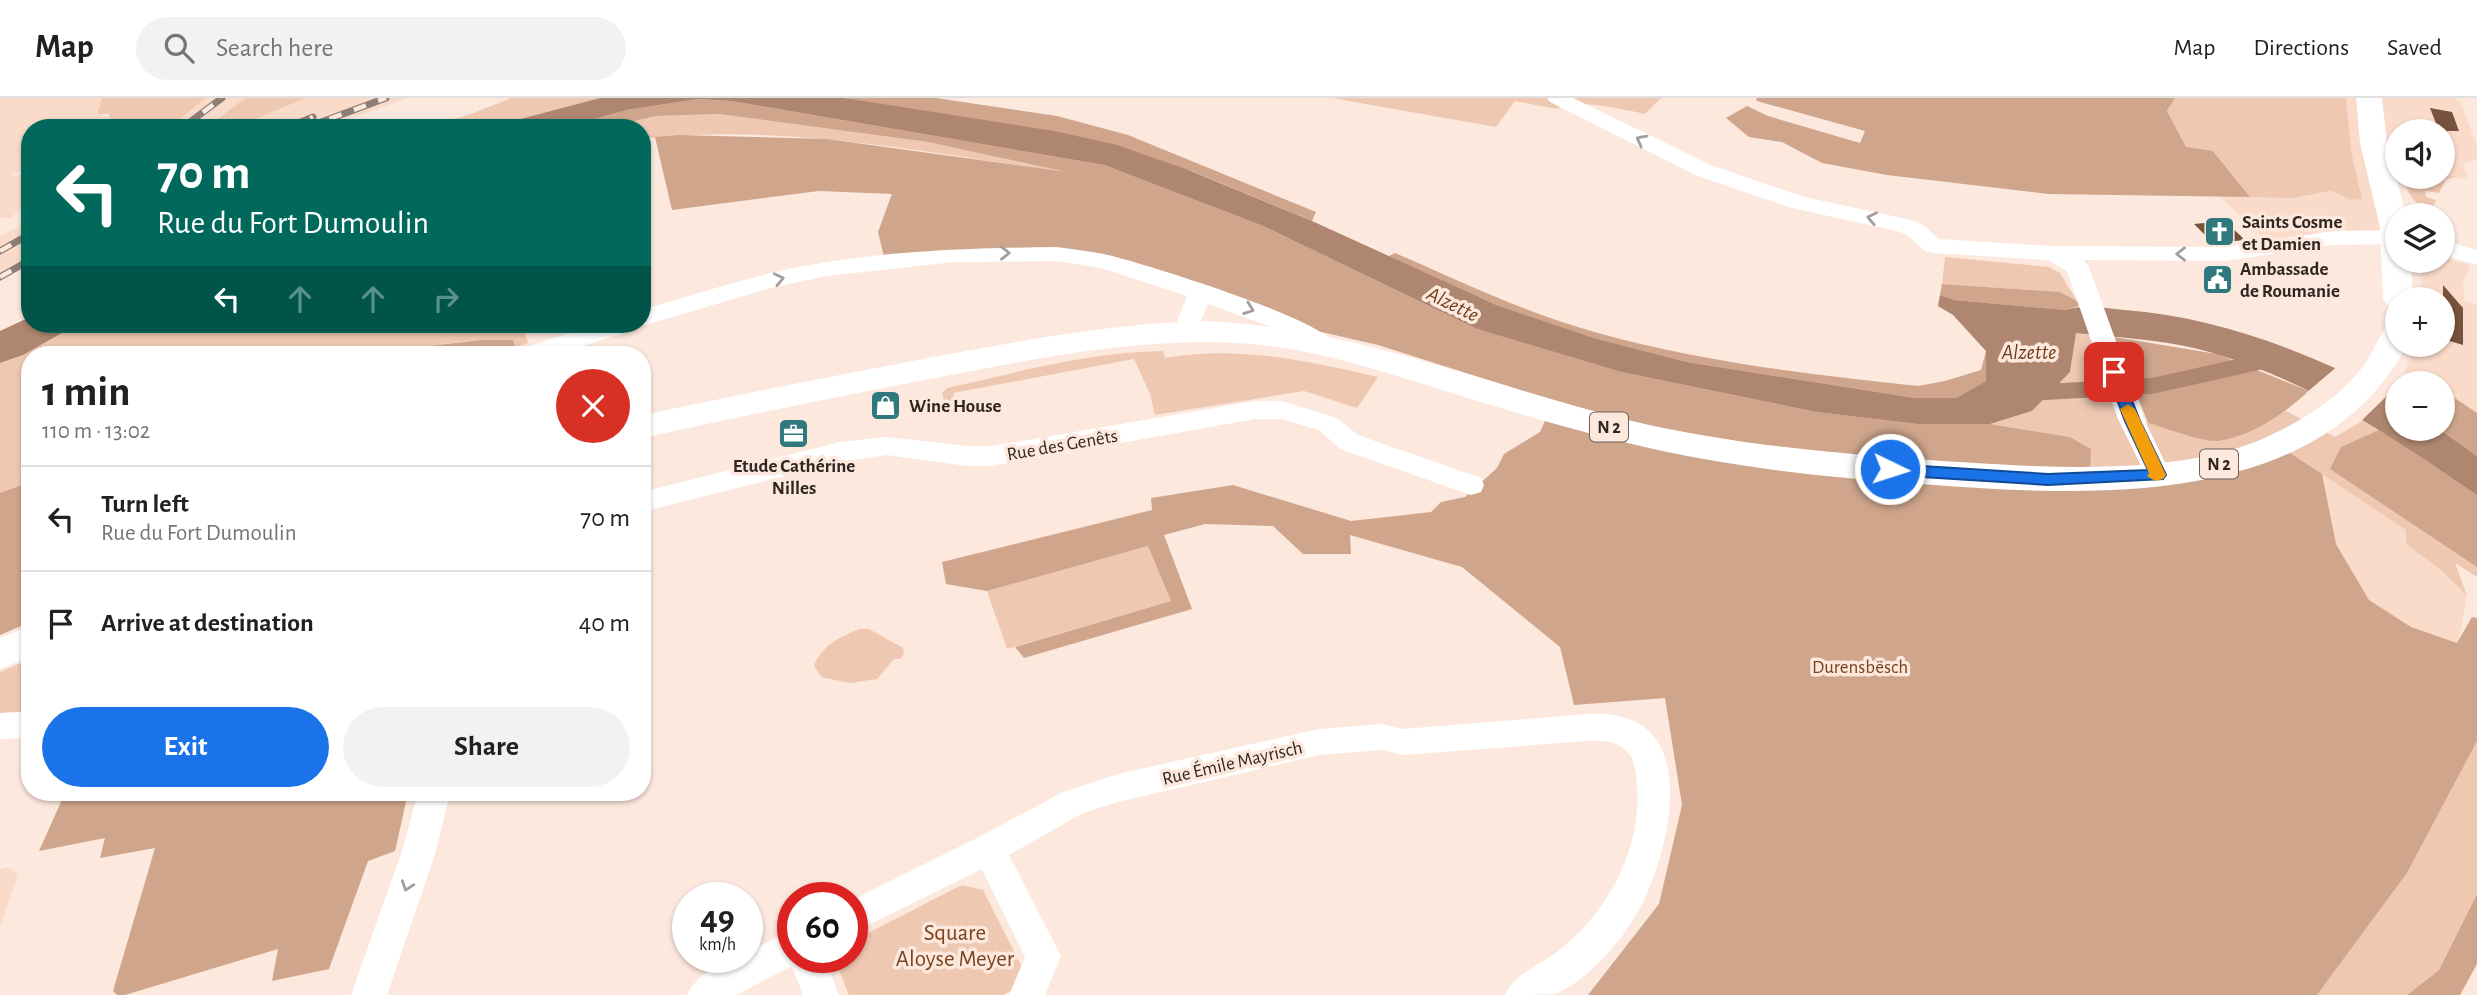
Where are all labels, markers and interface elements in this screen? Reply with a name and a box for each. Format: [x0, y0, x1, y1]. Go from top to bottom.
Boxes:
search box [136, 17, 626, 80]
icon: search [160, 29, 198, 67]
text: Map [35, 31, 94, 64]
text: Search here [216, 35, 334, 61]
text: Map [2173, 36, 2215, 60]
text: Directions [2253, 36, 2349, 60]
text: Saved [2387, 36, 2442, 60]
map controls [2385, 119, 2455, 441]
button: sound [2385, 119, 2455, 189]
one-way arrow [1636, 135, 1648, 148]
icon: left [42, 147, 133, 238]
text: 70 m [157, 149, 251, 198]
button: layers [2385, 203, 2455, 273]
text: Rue du Fort Dumoulin [157, 207, 429, 239]
one-way arrow [1866, 212, 1878, 226]
place label: Saints Cosme et Damien [2242, 213, 2342, 254]
church icon: Saints Cosme et Damien [2202, 215, 2236, 249]
one-way arrow [1000, 245, 1011, 261]
one-way arrow [2175, 246, 2186, 262]
place label: Ambassade de Roumanie [2240, 260, 2340, 301]
public building icon: Ambassade de Roumanie [2200, 262, 2234, 296]
one-way arrow [773, 272, 785, 287]
icon: left [208, 280, 246, 318]
icon: ahead [281, 280, 319, 318]
icon: ahead [354, 280, 392, 318]
icon: right [427, 280, 465, 318]
water label: Alzette [1423, 283, 1482, 326]
button: + [2385, 287, 2455, 357]
one-way arrow [1242, 301, 1254, 315]
water label: Alzette [2001, 342, 2056, 363]
pin [2084, 342, 2144, 402]
icon: arrive [2095, 353, 2133, 391]
button: close [556, 369, 630, 443]
text: 1 min [42, 371, 131, 413]
button: − [2385, 371, 2455, 441]
shop icon: Wine House [869, 388, 903, 422]
place label: Wine House [909, 397, 1001, 416]
road number: N 2 [1590, 412, 1628, 442]
office icon: Etude Cathérine Nilles [777, 417, 811, 451]
text: 110 m · 13:02 [42, 420, 150, 443]
street label: Rue des Genêts [1005, 426, 1119, 465]
position arrow [1853, 432, 1927, 506]
road number: N 2 [2200, 450, 2238, 478]
place label: Etude Cathérine Nilles [733, 457, 855, 498]
text: Turn left [101, 491, 189, 517]
icon: left [42, 500, 80, 538]
text: 70 m [580, 505, 630, 531]
text: Rue du Fort Dumoulin [101, 522, 297, 545]
icon: arrive [42, 605, 80, 643]
text: Arrive at destination [101, 610, 314, 636]
text: 40 m [579, 610, 630, 636]
park label: Durensbësch [1812, 658, 1908, 677]
button: Exit [42, 707, 329, 787]
button: Share [343, 707, 630, 787]
street label: Rue Émile Mayrisch [1160, 736, 1304, 789]
one-way arrow [401, 879, 415, 891]
speed limit sign: 60 [777, 882, 868, 973]
text: 49 [700, 901, 735, 936]
park label: Square Aloyse Meyer [896, 922, 1015, 971]
text: km/h [699, 936, 736, 954]

